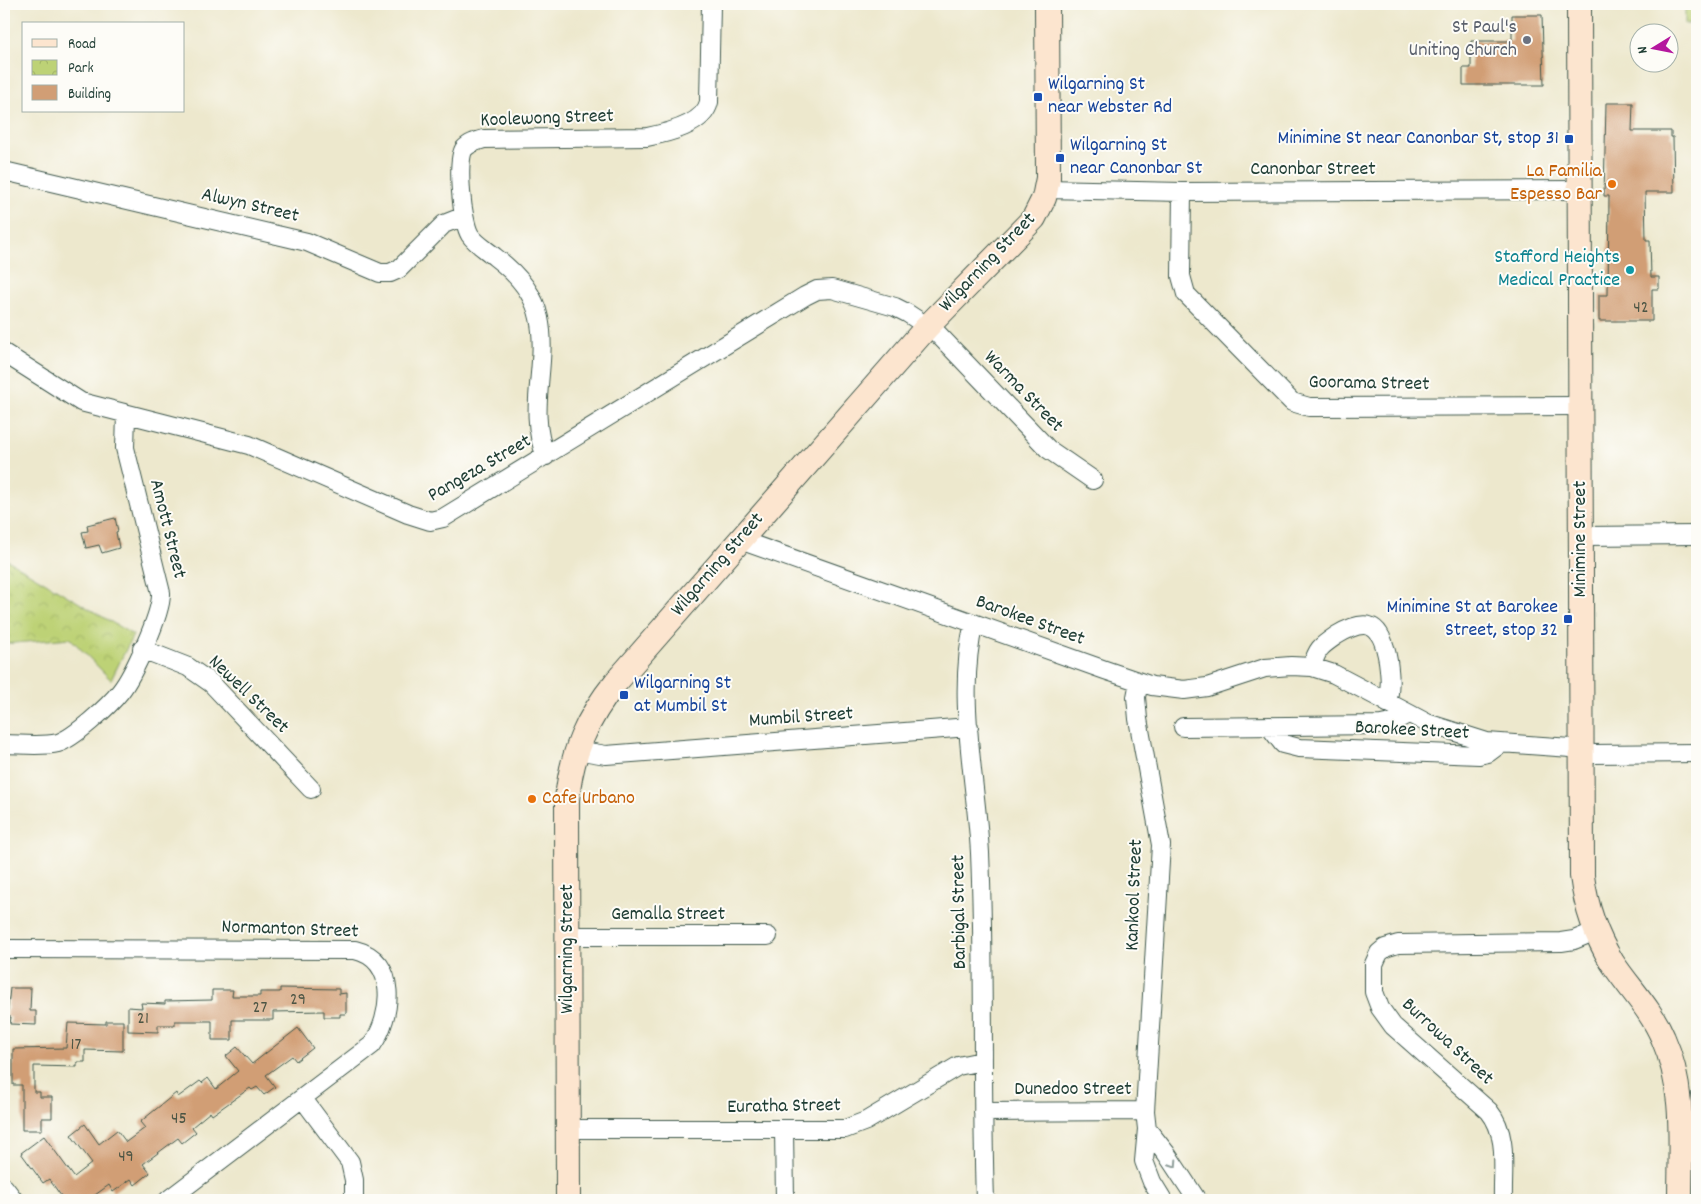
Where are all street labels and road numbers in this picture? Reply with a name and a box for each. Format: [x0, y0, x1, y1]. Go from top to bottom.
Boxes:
street label: Koolewong Street [480, 103, 614, 135]
street label: Canonbar Street [1250, 156, 1376, 184]
street label: Alwyn Street [199, 181, 301, 231]
street label: Wilgarning Street [933, 207, 1043, 319]
street label: Warma Street [977, 345, 1069, 439]
street label: Goorama Street [1308, 369, 1430, 399]
street label: Pangeza Street [423, 428, 537, 510]
street label: Amott Street [141, 476, 193, 582]
street label: Minimine Street [1567, 481, 1595, 597]
street label: Wilgarning Street [665, 507, 771, 623]
street label: Barokee Street [972, 588, 1088, 654]
street label: Newell Street [201, 649, 295, 741]
street label: Mumbil Street [748, 700, 854, 736]
street label: Barokee Street [1354, 714, 1470, 748]
street label: Kankool Street [1119, 839, 1151, 951]
street label: Barbigal Street [945, 854, 975, 970]
street label: Wilgarning Street [554, 884, 582, 1014]
street label: Gemalla Street [611, 901, 725, 929]
street label: Normanton Street [221, 914, 359, 946]
street label: Burrowa Street [1395, 992, 1499, 1092]
street label: Dunedoo Street [1014, 1076, 1132, 1104]
street label: Euratha Street [727, 1092, 841, 1122]

